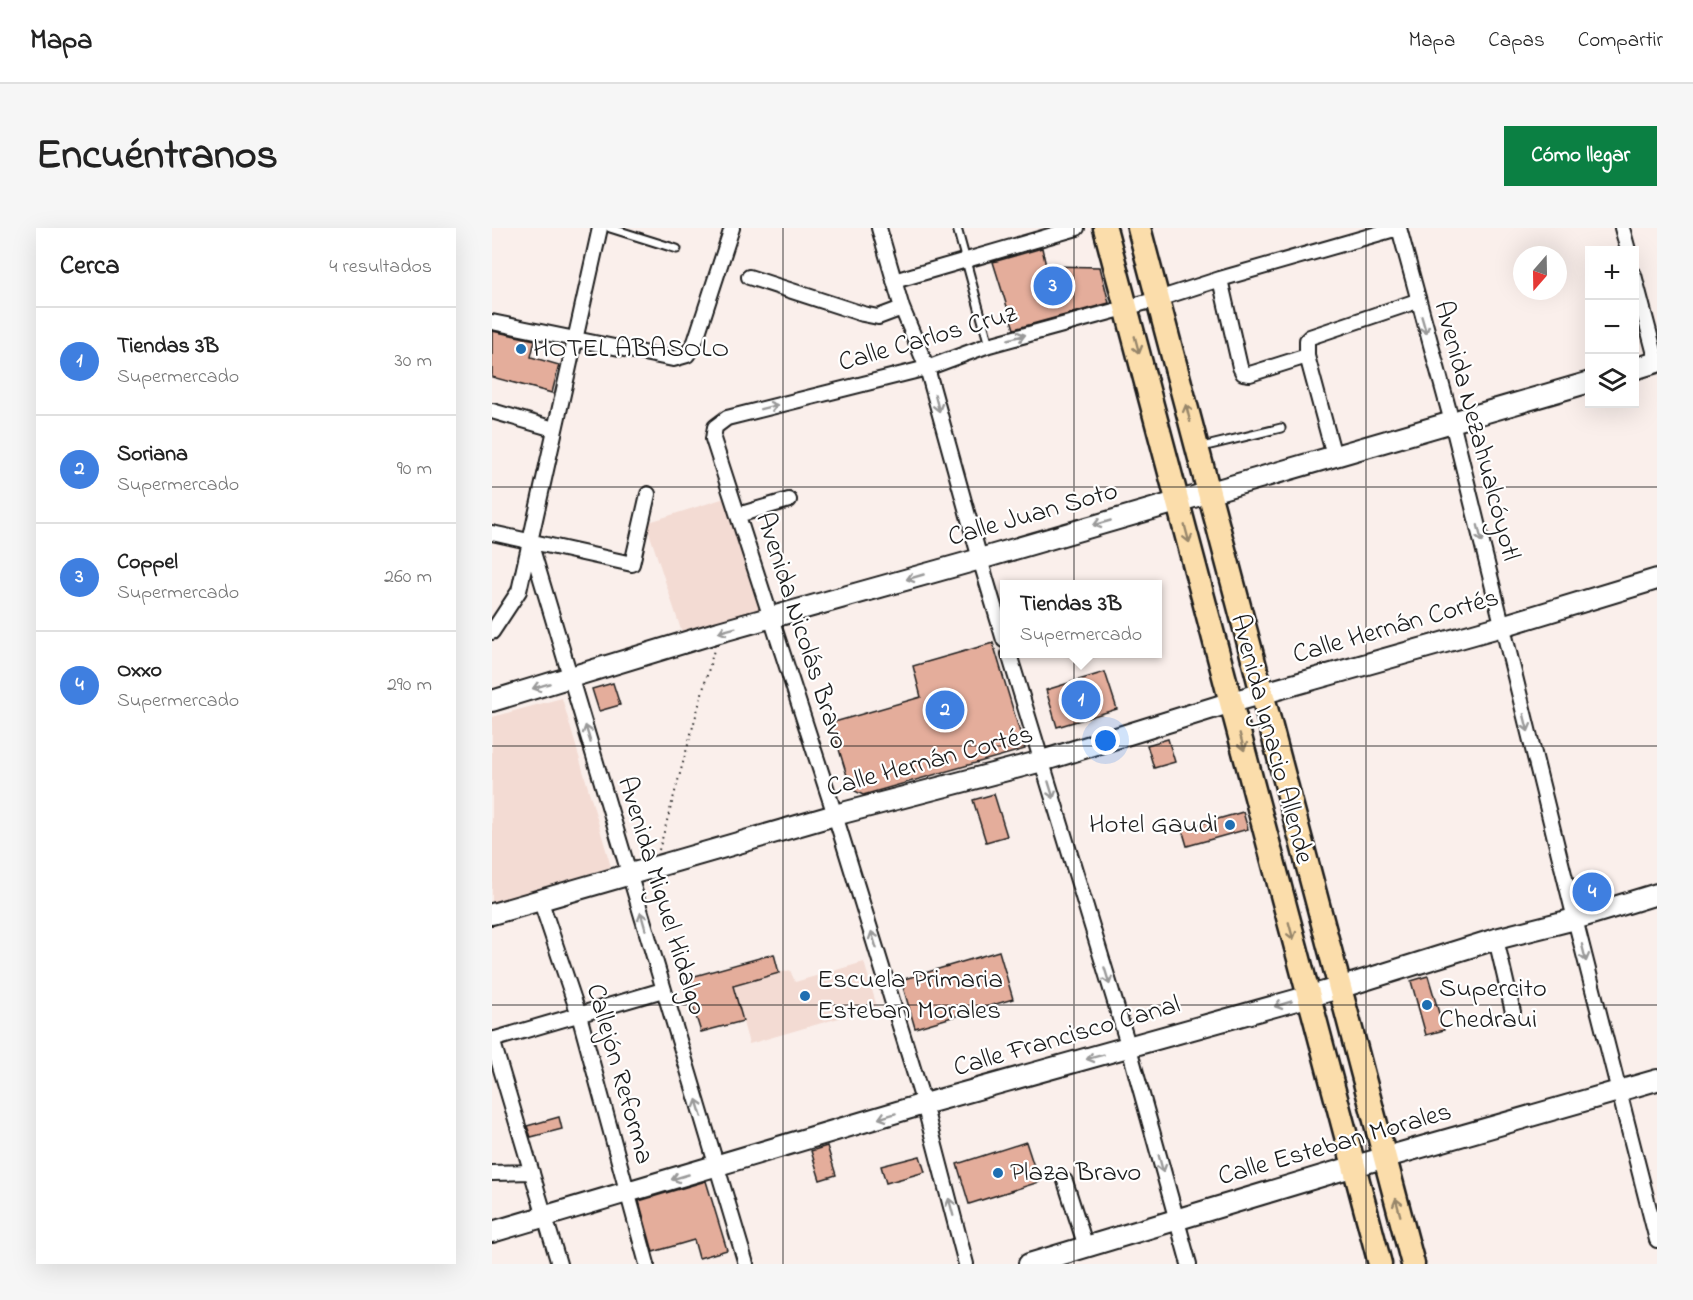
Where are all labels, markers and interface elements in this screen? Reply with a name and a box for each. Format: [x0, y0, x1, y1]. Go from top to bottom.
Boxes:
text: Mapa [30, 21, 92, 62]
text: Mapa [1408, 26, 1455, 56]
text: Capas [1488, 26, 1545, 56]
text: Compartir [1578, 26, 1663, 56]
text: Encuéntranos [36, 126, 278, 187]
button: Cómo llegar [1504, 126, 1657, 186]
north arrow [1513, 246, 1567, 300]
map controls [1585, 246, 1639, 408]
button: + [1585, 246, 1639, 300]
text: Cerca [60, 248, 120, 286]
text: 4 resultados [329, 253, 432, 282]
pin: 3 [1034, 264, 1072, 308]
street label: Calle Carlos Cruz [834, 295, 1022, 383]
street label: Avenida Nezahualcóyotl [1423, 297, 1529, 565]
button: − [1585, 300, 1639, 354]
one-way arrow [1419, 315, 1430, 334]
place label: HOTEL ABASOLO [533, 330, 729, 369]
text: Tiendas 3B [117, 331, 219, 363]
one-way arrow [1007, 331, 1026, 343]
one-way arrow [1132, 335, 1143, 354]
marker: HOTEL ABASOLO [514, 342, 528, 356]
text: 1 [76, 347, 83, 376]
text: 30 m [395, 347, 432, 376]
button: layers [1585, 354, 1639, 408]
text: Supermercado [117, 363, 239, 392]
one-way arrow [931, 393, 943, 412]
one-way arrow [759, 401, 778, 412]
one-way arrow [1181, 404, 1193, 423]
text: Soriana [117, 439, 188, 471]
text: 2 [75, 455, 84, 484]
text: 90 m [397, 455, 432, 484]
text: Supermercado [117, 471, 239, 500]
street label: Calle Juan Soto [944, 472, 1122, 558]
street label: Avenida Nicolás Bravo [744, 507, 858, 755]
one-way arrow [1093, 518, 1112, 529]
one-way arrow [1182, 524, 1194, 543]
one-way arrow [1474, 524, 1486, 543]
text: Coppel [117, 547, 178, 579]
text: 3 [75, 563, 84, 592]
text: 260 m [384, 563, 432, 592]
one-way arrow [906, 572, 925, 583]
text: Supermercado [117, 579, 239, 608]
street label: Calle Hernán Cortés [1288, 579, 1504, 675]
popup [1000, 580, 1162, 658]
text: Tiendas 3B [1020, 589, 1122, 621]
street label: Avenida Ignacio Allende [1219, 610, 1323, 869]
text: Supermercado [1020, 621, 1142, 650]
one-way arrow [718, 625, 737, 636]
text: Oxxo [117, 655, 162, 687]
text: 4 [75, 671, 84, 700]
text: 290 m [387, 671, 432, 700]
pin: 1 [1062, 678, 1100, 722]
one-way arrow [531, 681, 550, 692]
text: Supermercado [117, 687, 239, 716]
pin: 2 [926, 688, 964, 732]
one-way arrow [1521, 713, 1533, 732]
street label: Calle Hernán Cortés [822, 716, 1038, 808]
one-way arrow [582, 725, 593, 744]
your location [1091, 726, 1120, 755]
one-way arrow [1237, 733, 1248, 752]
street label: Avenida Miguel Hidalgo [606, 772, 716, 1020]
one-way arrow [1046, 780, 1057, 799]
place label: Hotel Gaudi [1089, 806, 1218, 845]
marker: Hotel Gaudi [1223, 818, 1237, 832]
pin: 4 [1572, 870, 1612, 914]
one-way arrow [637, 912, 648, 931]
one-way arrow [1286, 921, 1298, 940]
one-way arrow [868, 930, 879, 949]
one-way arrow [1578, 943, 1590, 962]
place label: Escuela Primaria Esteban Morales [817, 961, 1003, 1031]
one-way arrow [1103, 966, 1114, 985]
place label: Supercito Chedraui [1439, 970, 1547, 1040]
street label: Callejón Reforma [575, 979, 663, 1169]
street label: Calle Francisco Canal [949, 986, 1185, 1088]
marker: Escuela Primaria Esteban Morales [798, 989, 812, 1003]
marker: Supercito Chedraui [1420, 998, 1434, 1012]
one-way arrow [1274, 999, 1293, 1010]
one-way arrow [1086, 1052, 1105, 1063]
street label: Calle Esteban Morales [1214, 1093, 1456, 1197]
one-way arrow [693, 1098, 704, 1117]
one-way arrow [878, 1111, 897, 1122]
place label: Plaza Bravo [1010, 1154, 1141, 1193]
one-way arrow [1156, 1154, 1167, 1173]
marker: Plaza Bravo [991, 1166, 1005, 1180]
one-way arrow [671, 1172, 690, 1183]
one-way arrow [945, 1198, 957, 1217]
one-way arrow [1392, 1198, 1403, 1217]

